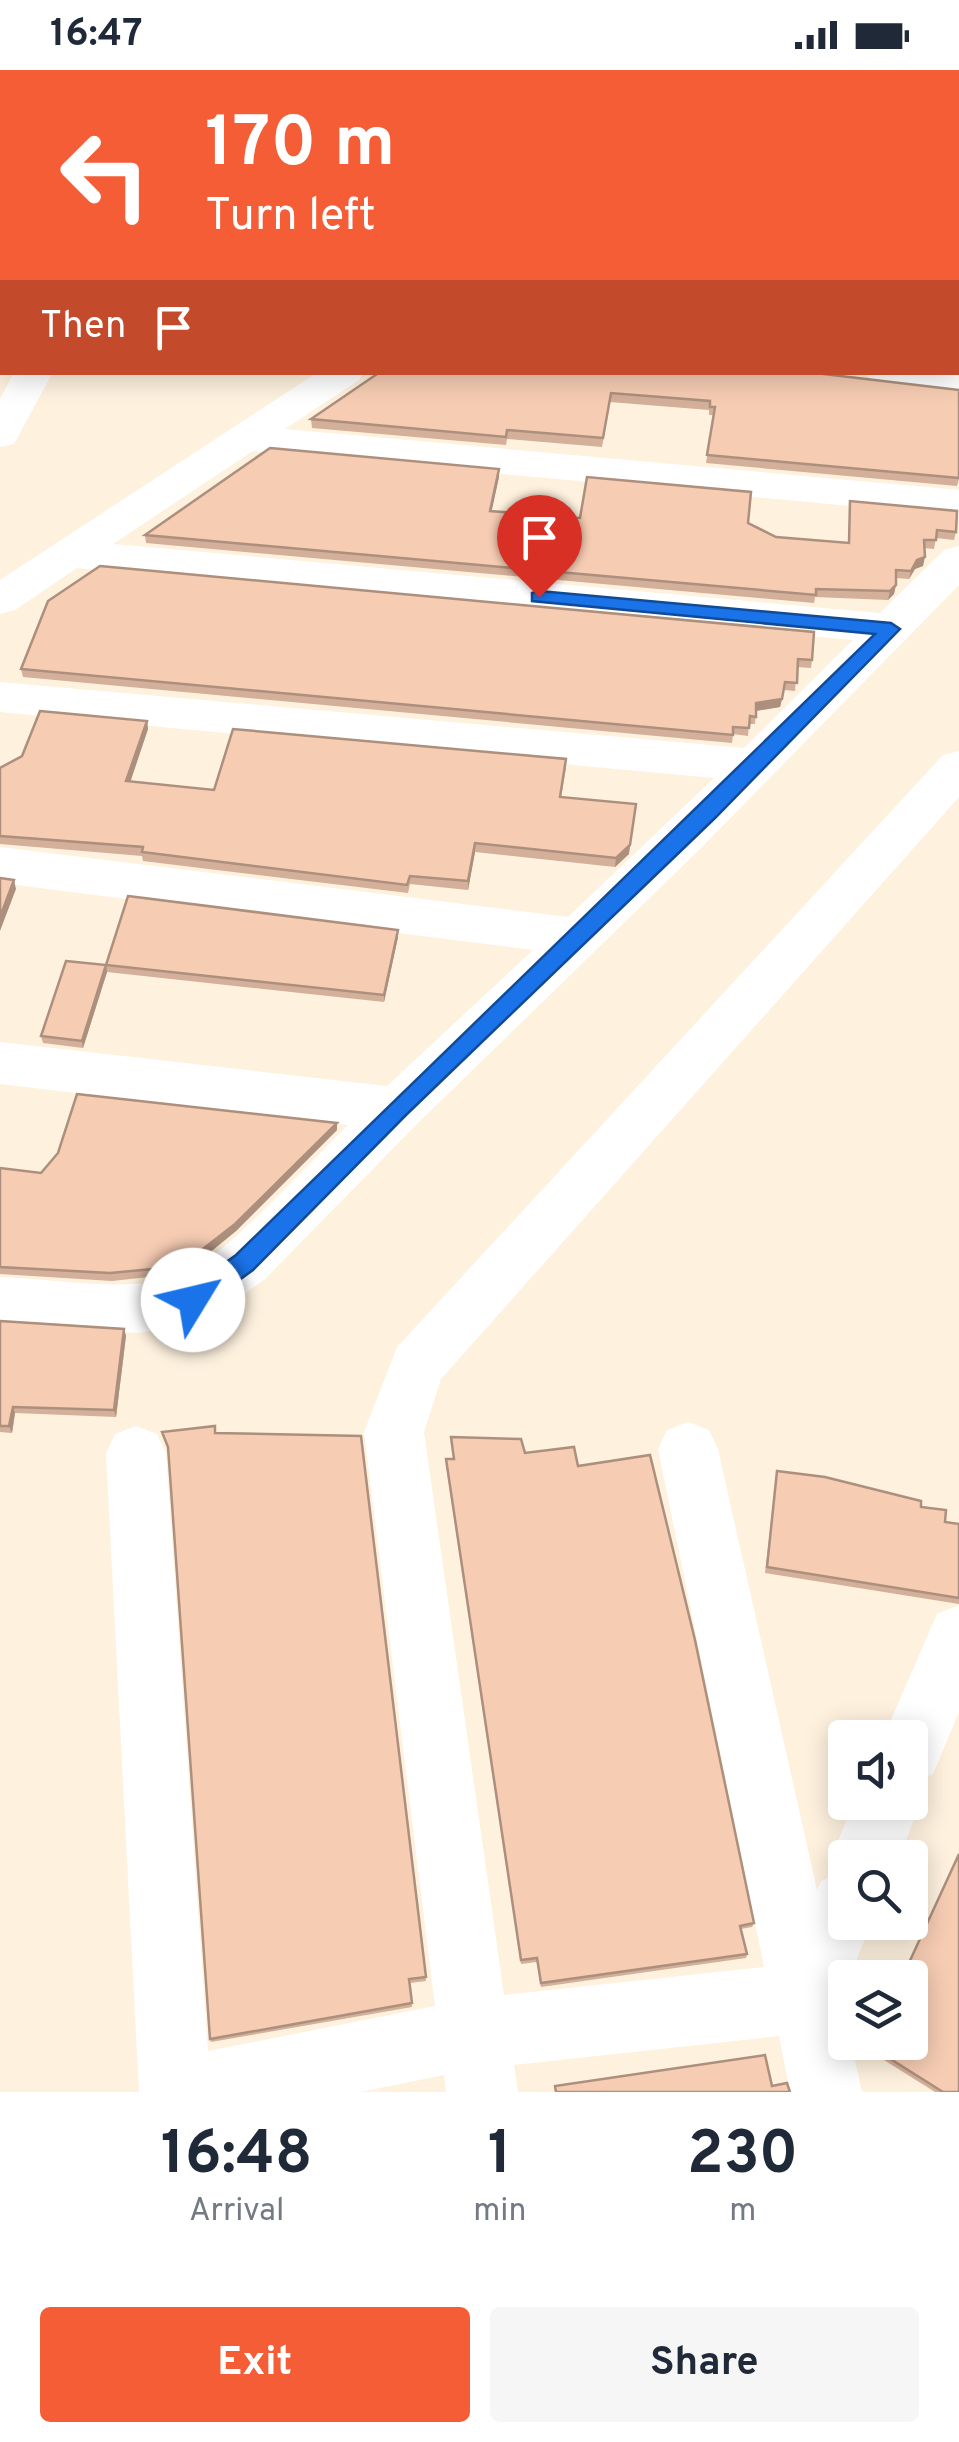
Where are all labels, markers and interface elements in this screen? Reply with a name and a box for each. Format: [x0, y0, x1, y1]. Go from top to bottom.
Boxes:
text: 16:47 [50, 11, 143, 60]
text: 170 m [205, 102, 395, 191]
icon: left [40, 110, 170, 240]
text: Turn left [205, 189, 376, 246]
icon: arrive [146, 300, 201, 355]
text: Then [40, 303, 126, 352]
pin [497, 495, 582, 598]
icon: arrive [512, 510, 567, 565]
position arrow [141, 1248, 245, 1352]
map controls [828, 1720, 928, 2060]
button: sound [828, 1720, 928, 1820]
button: search [828, 1840, 928, 1940]
button: layers [828, 1960, 928, 2060]
text: 16:48 [161, 2119, 312, 2195]
text: 1 [488, 2119, 512, 2195]
text: 230 [687, 2119, 798, 2195]
text: Arrival [189, 2192, 284, 2232]
text: min [473, 2192, 526, 2232]
text: m [729, 2192, 756, 2232]
button: Exit [40, 2307, 470, 2422]
button: Share [490, 2307, 919, 2422]

